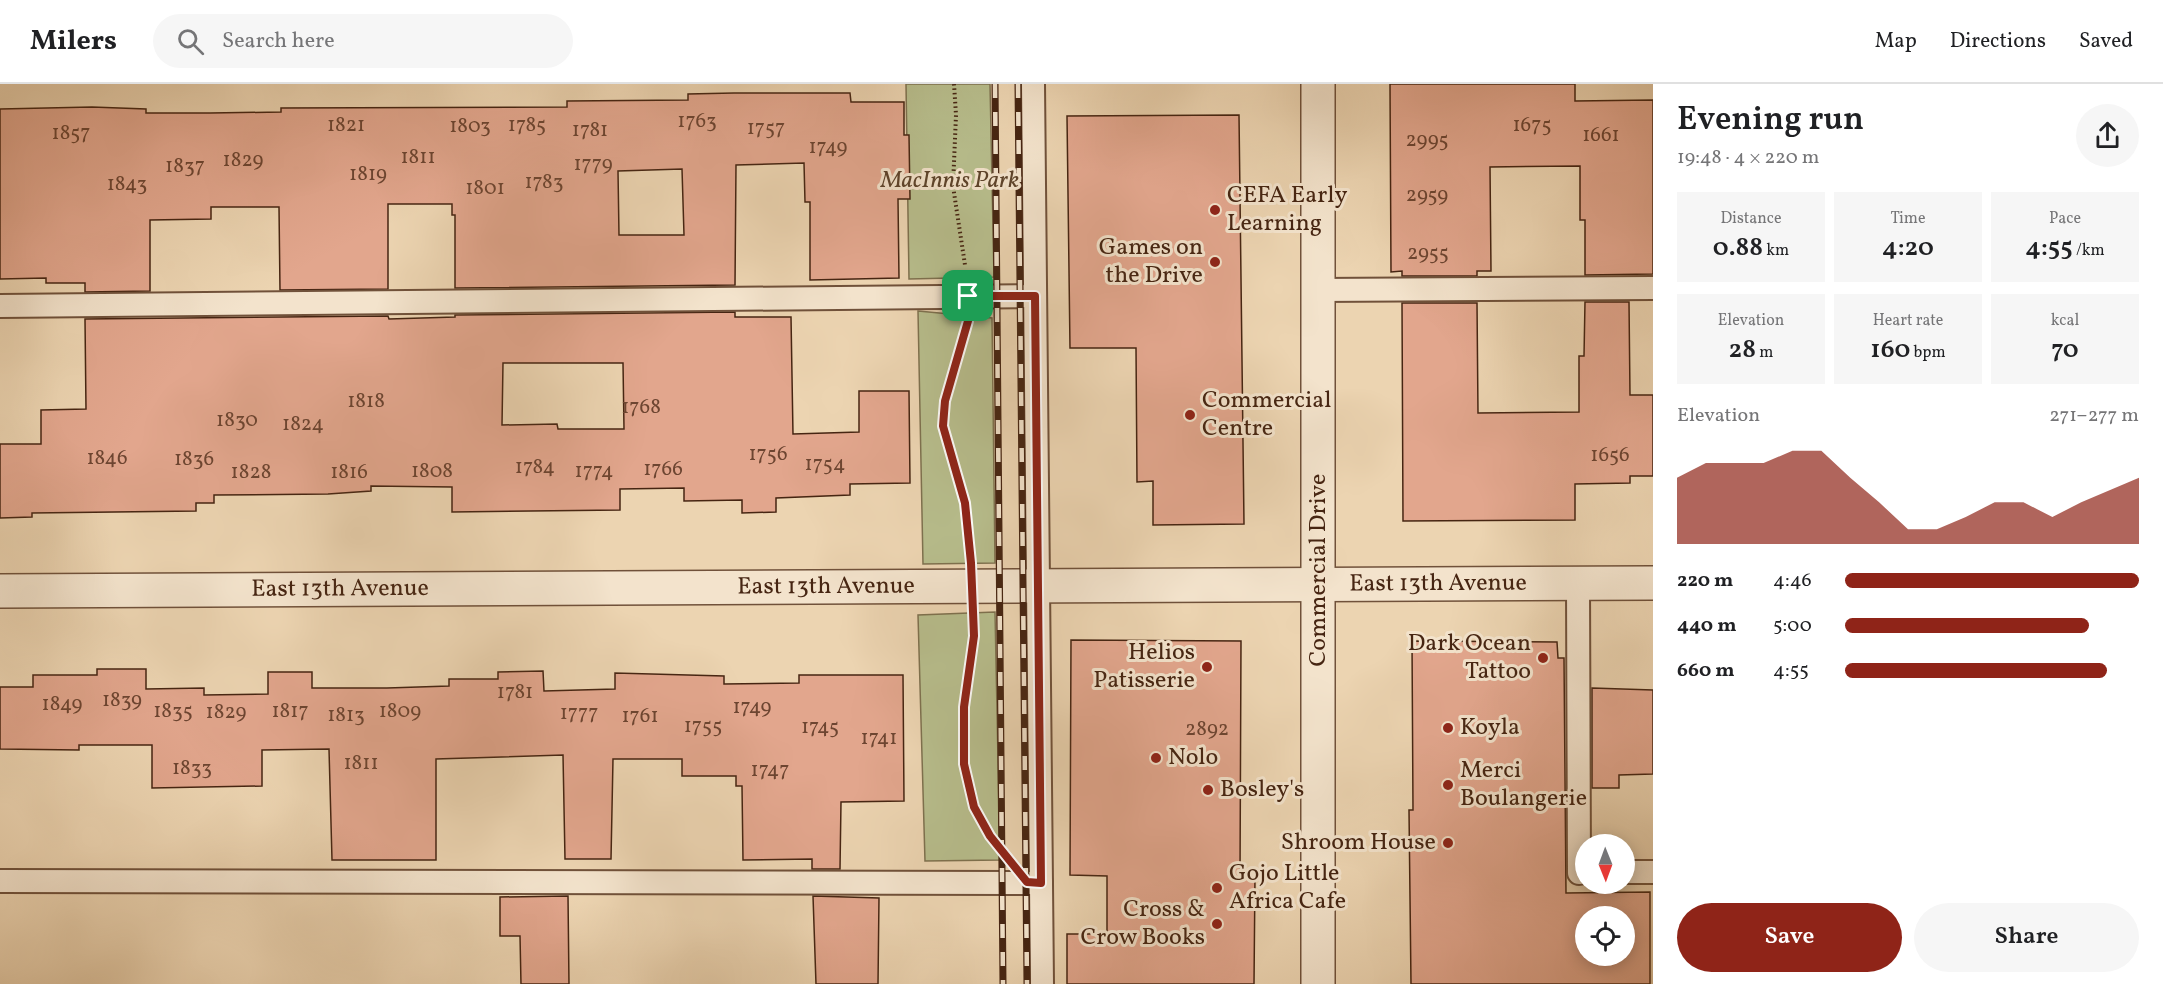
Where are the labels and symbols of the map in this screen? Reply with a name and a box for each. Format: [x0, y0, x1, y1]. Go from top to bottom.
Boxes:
house number: 1763 [677, 107, 717, 136]
house number: 1821 [327, 111, 365, 140]
house number: 1785 [508, 111, 546, 140]
house number: 1675 [1512, 111, 1552, 140]
house number: 1803 [449, 112, 491, 141]
house number: 1757 [747, 114, 785, 143]
house number: 1781 [572, 116, 608, 145]
house number: 1857 [52, 119, 90, 148]
house number: 1661 [1582, 121, 1620, 150]
house number: 2995 [1406, 126, 1448, 155]
house number: 1749 [808, 133, 848, 162]
house number: 1811 [400, 143, 436, 172]
house number: 1829 [223, 146, 263, 175]
house number: 1779 [573, 150, 613, 179]
house number: 1837 [165, 152, 205, 181]
house number: 1819 [349, 160, 387, 189]
park label: MacInnis Park [880, 164, 1019, 198]
house number: 1783 [524, 168, 564, 197]
house number: 1843 [107, 170, 147, 199]
house number: 1801 [465, 174, 505, 203]
place label: CEFA Early Learning [1227, 179, 1347, 241]
house number: 2959 [1406, 181, 1448, 210]
marker: CEFA Early Learning [1208, 203, 1222, 217]
place label: Games on the Drive [1099, 231, 1203, 293]
house number: 2955 [1407, 239, 1449, 268]
marker: Games on the Drive [1208, 255, 1222, 269]
pin [942, 270, 993, 321]
place label: Commercial Centre [1202, 384, 1331, 446]
house number: 1818 [347, 387, 385, 416]
house number: 1768 [621, 393, 661, 422]
house number: 1830 [216, 406, 258, 435]
marker: Commercial Centre [1183, 408, 1197, 422]
house number: 1824 [282, 410, 324, 439]
house number: 1756 [748, 440, 788, 469]
house number: 1656 [1590, 441, 1630, 470]
house number: 1846 [86, 444, 128, 473]
house number: 1836 [174, 445, 214, 474]
house number: 1754 [805, 450, 845, 479]
house number: 1784 [515, 453, 555, 482]
house number: 1766 [643, 455, 683, 484]
house number: 1808 [411, 457, 453, 486]
house number: 1774 [575, 457, 613, 486]
house number: 1828 [231, 458, 271, 487]
house number: 1816 [330, 458, 368, 487]
street label: Commercial Drive [1302, 474, 1336, 666]
street label: East 13th Avenue [1349, 567, 1527, 601]
street label: East 13th Avenue [737, 570, 915, 604]
street label: East 13th Avenue [251, 572, 429, 607]
place label: Dark Ocean Tattoo [1408, 627, 1531, 689]
place label: Helios Patisserie [1093, 636, 1195, 698]
marker: Dark Ocean Tattoo [1536, 651, 1550, 665]
marker: Helios Patisserie [1200, 660, 1214, 674]
house number: 1781 [497, 678, 533, 707]
house number: 1839 [102, 686, 142, 715]
house number: 1849 [42, 690, 83, 719]
house number: 1749 [732, 693, 772, 722]
house number: 1835 [153, 697, 193, 726]
house number: 1817 [271, 697, 309, 726]
house number: 1809 [379, 697, 421, 726]
house number: 1829 [206, 698, 246, 727]
house number: 1777 [560, 699, 598, 728]
house number: 1813 [327, 701, 365, 730]
house number: 1761 [621, 702, 659, 731]
place label: Koyla [1460, 711, 1520, 745]
house number: 1755 [684, 712, 722, 741]
house number: 1745 [801, 713, 839, 742]
house number: 2892 [1185, 715, 1229, 744]
marker: Koyla [1441, 721, 1455, 735]
house number: 1741 [861, 724, 897, 753]
place label: Nolo [1168, 741, 1218, 775]
house number: 1811 [343, 749, 379, 778]
marker: Nolo [1149, 751, 1163, 765]
house number: 1833 [172, 754, 212, 783]
place label: Merci Boulangerie [1460, 754, 1587, 816]
house number: 1747 [751, 756, 789, 785]
place label: Bosley's [1220, 773, 1304, 807]
marker: Merci Boulangerie [1441, 778, 1455, 792]
marker: Bosley's [1201, 783, 1215, 797]
place label: Shroom House [1281, 826, 1436, 860]
north arrow [1575, 834, 1635, 894]
marker: Shroom House [1441, 836, 1455, 850]
place label: Gojo Little Africa Cafe [1229, 857, 1346, 919]
marker: Gojo Little Africa Cafe [1210, 881, 1224, 895]
place label: Cross & Crow Books [1080, 893, 1205, 955]
marker: Cross & Crow Books [1210, 917, 1224, 931]

